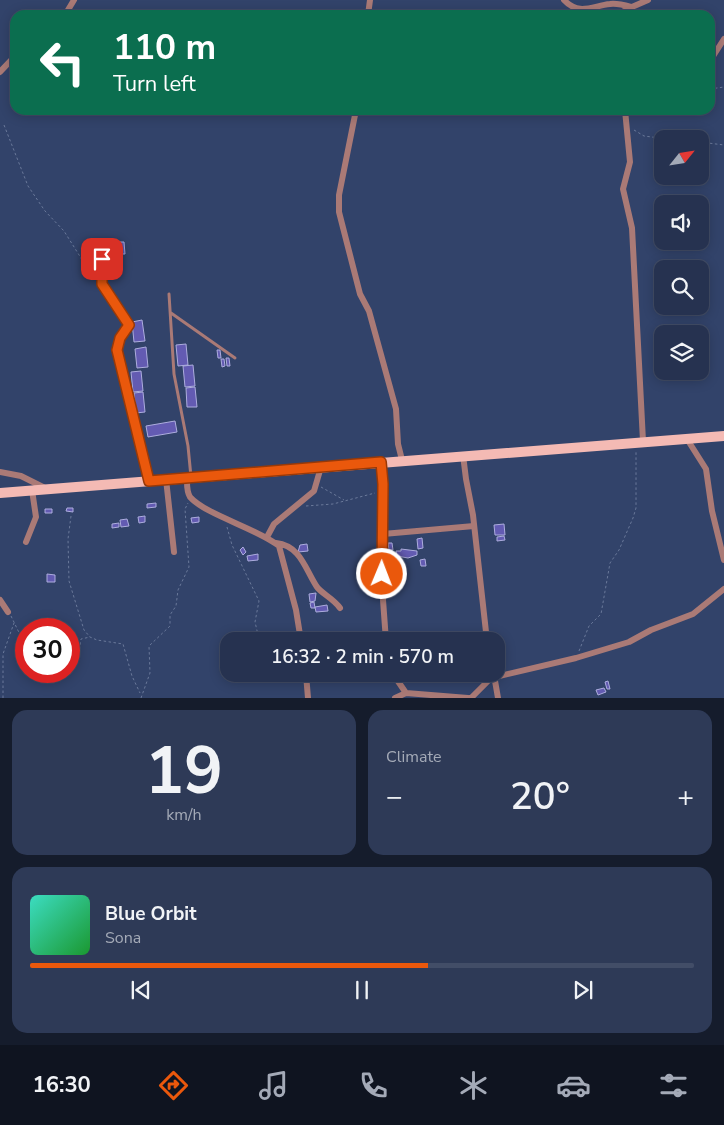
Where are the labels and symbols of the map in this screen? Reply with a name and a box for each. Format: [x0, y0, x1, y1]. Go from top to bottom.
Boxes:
north arrow [654, 130, 709, 185]
pin [81, 238, 123, 280]
position arrow [355, 547, 407, 599]
speed limit sign: 30 [15, 618, 80, 683]

